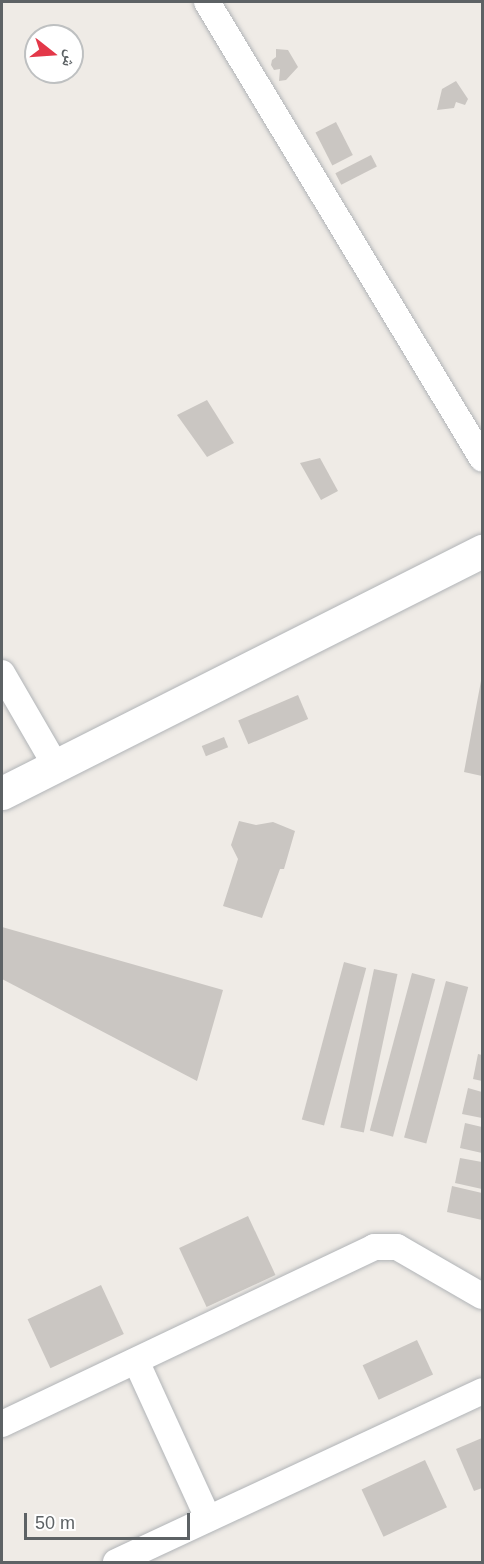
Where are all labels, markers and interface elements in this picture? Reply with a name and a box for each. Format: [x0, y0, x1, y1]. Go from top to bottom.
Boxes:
north arrow [24, 24, 84, 84]
text: ش [59, 48, 80, 69]
scale bar [27, 1501, 194, 1539]
text: 50 m [35, 1513, 75, 1533]

